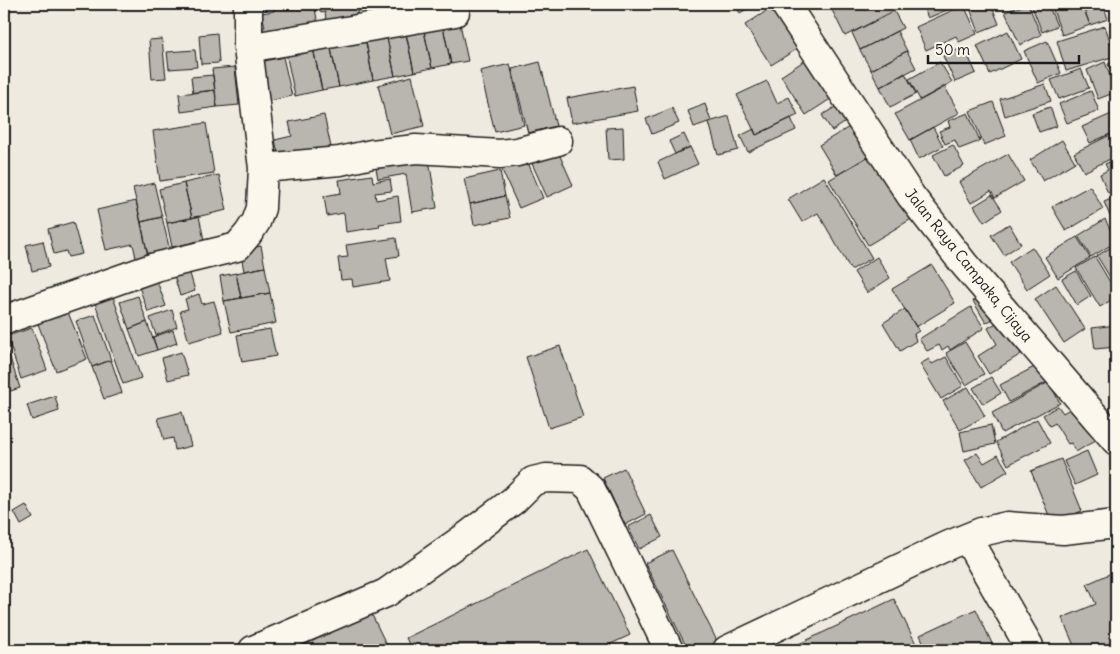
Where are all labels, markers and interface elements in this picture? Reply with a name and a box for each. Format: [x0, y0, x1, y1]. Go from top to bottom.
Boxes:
scale bar [928, 32, 1079, 64]
text: 50 m [935, 40, 970, 59]
street label: Jalan Raya Campaka, Cijaya [901, 184, 1037, 346]

